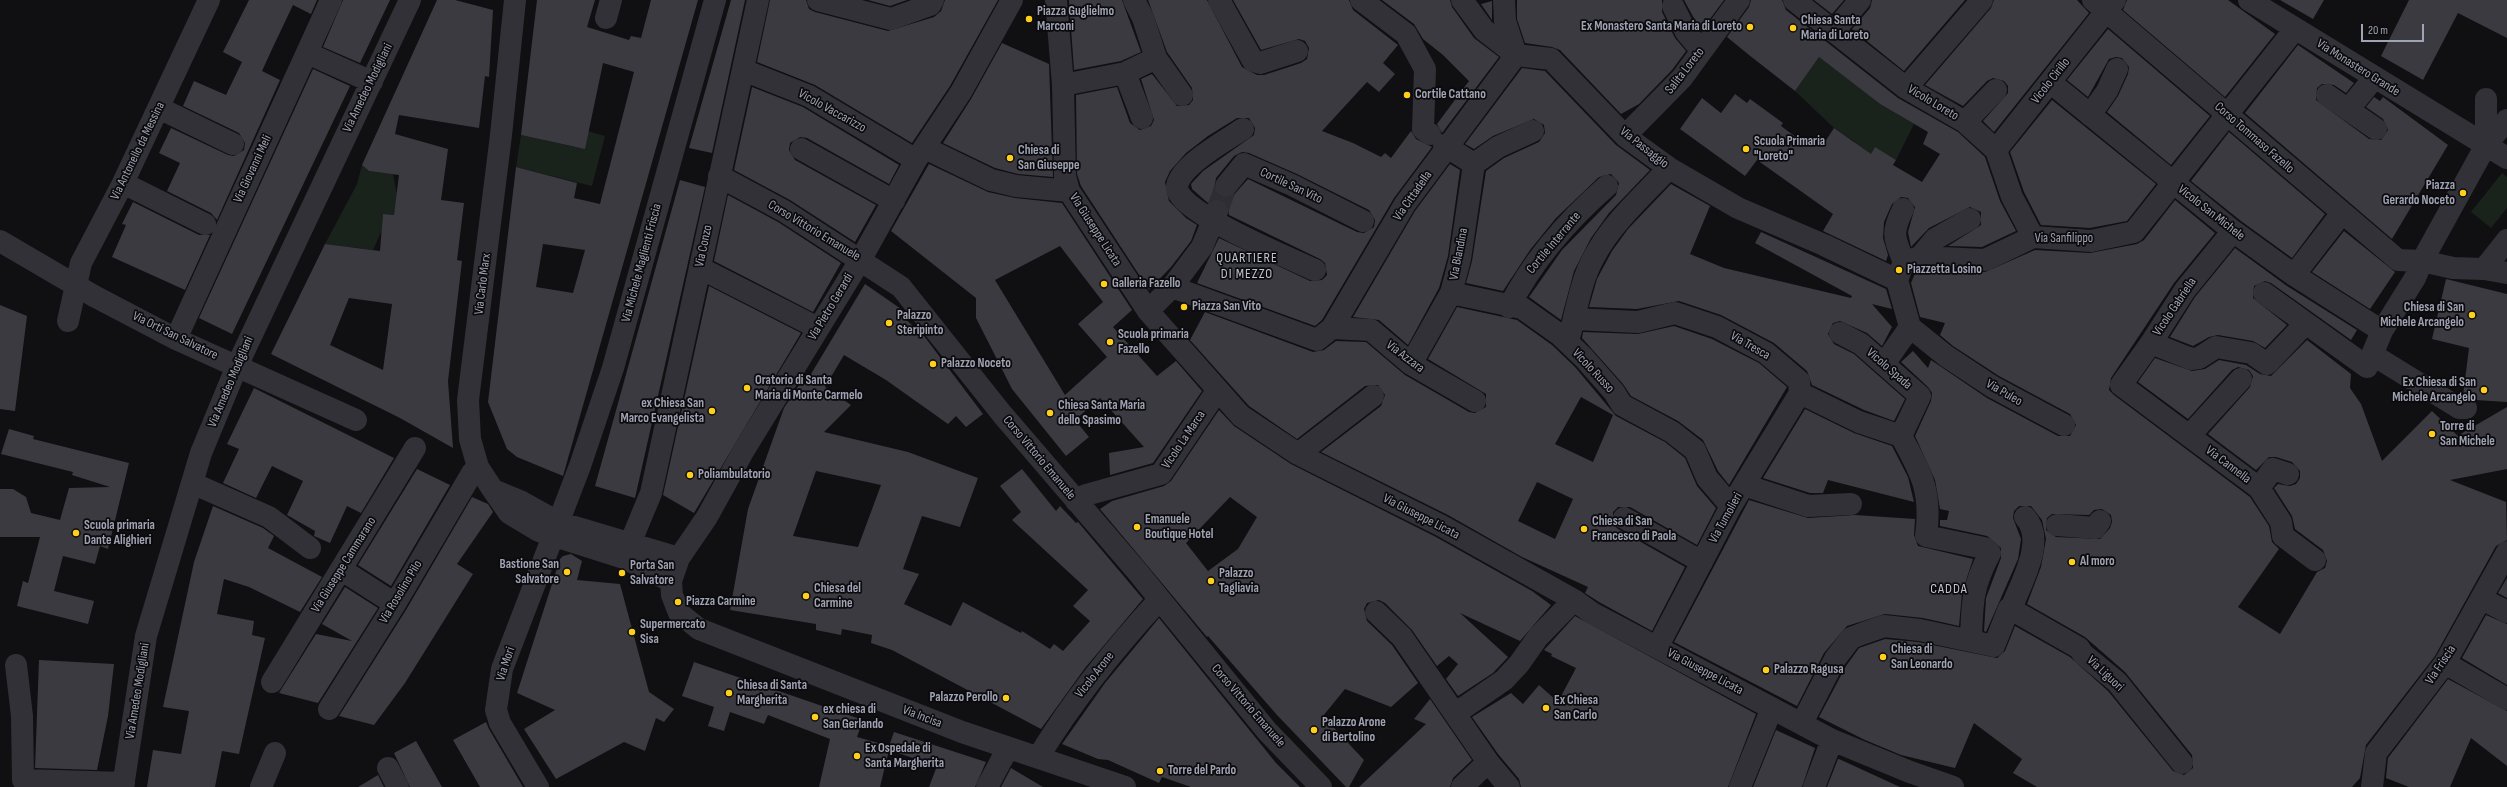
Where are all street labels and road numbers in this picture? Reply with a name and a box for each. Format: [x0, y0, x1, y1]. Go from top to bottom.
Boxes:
street label: Via Monastero Grande [2314, 36, 2402, 100]
street label: Via Amedeo Modigliani [340, 41, 396, 135]
street label: Salita Loreto [1662, 45, 1708, 97]
street label: Vicolo Cirillo [2028, 55, 2074, 107]
street label: Vicolo Loreto [1905, 82, 1961, 124]
street label: Vicolo Vaccarizzo [795, 86, 869, 136]
street label: Corso Tommaso Fazello [2211, 99, 2297, 177]
street label: Via Antonello da Messina [108, 100, 168, 202]
street label: Via Passaggio [1616, 124, 1672, 172]
street label: Via Giovanni Meli [230, 133, 276, 205]
street label: Cortile San Vito [1257, 165, 1325, 207]
street label: Via Cittadella [1390, 168, 1436, 224]
street label: Vicolo San Michele [2174, 182, 2248, 244]
street label: Via Giuseppe Licata [1066, 191, 1124, 269]
street label: Corso Vittorio Emanuele [765, 197, 863, 265]
street label: Via Michele Maglienti Friscia [619, 202, 665, 324]
street label: Cortile Interrante [1524, 209, 1584, 277]
street label: Via Conzo [692, 224, 716, 268]
street label: Via Blandina [1446, 227, 1472, 281]
street label: Via Sanfilippo [2035, 231, 2093, 247]
street label: Via Carlo Marx [472, 253, 494, 315]
street label: Via Pietro Gerardi [805, 271, 857, 343]
street label: Vicolo Gabriella [2150, 275, 2200, 339]
street label: Via Orti San Salvatore [130, 309, 220, 363]
street label: Via Tresca [1727, 328, 1773, 364]
street label: Via Amedeo Modigliani [205, 334, 257, 430]
street label: Via Azzara [1383, 338, 1427, 376]
street label: Vicolo Spada [1863, 345, 1915, 393]
street label: Vicolo Russo [1569, 346, 1617, 396]
street label: Via Puleo [1983, 376, 2025, 410]
street label: Vicolo La Marca [1159, 408, 1209, 472]
street label: Corso Vittorio Emanuele [999, 413, 1079, 503]
street label: Via Cannella [2202, 443, 2254, 487]
street label: Via Tumolieri [1706, 490, 1746, 546]
street label: Via Giuseppe Licata [1380, 491, 1462, 543]
street label: Via Giuseppe Cammarano [308, 514, 380, 616]
street label: Via Rosolino Pilo [376, 558, 426, 626]
street label: Via Amedeo Modigliani [123, 642, 153, 740]
street label: Via Friscia [2422, 643, 2460, 687]
street label: Via Mori [493, 645, 519, 683]
street label: Via Giuseppe Licata [1664, 645, 1746, 699]
street label: Vicolo Arone [1072, 649, 1118, 701]
street label: Via Liguori [2083, 653, 2127, 695]
street label: Corso Vittorio Emanuele [1208, 661, 1288, 751]
street label: Via Incisa [900, 702, 944, 732]

